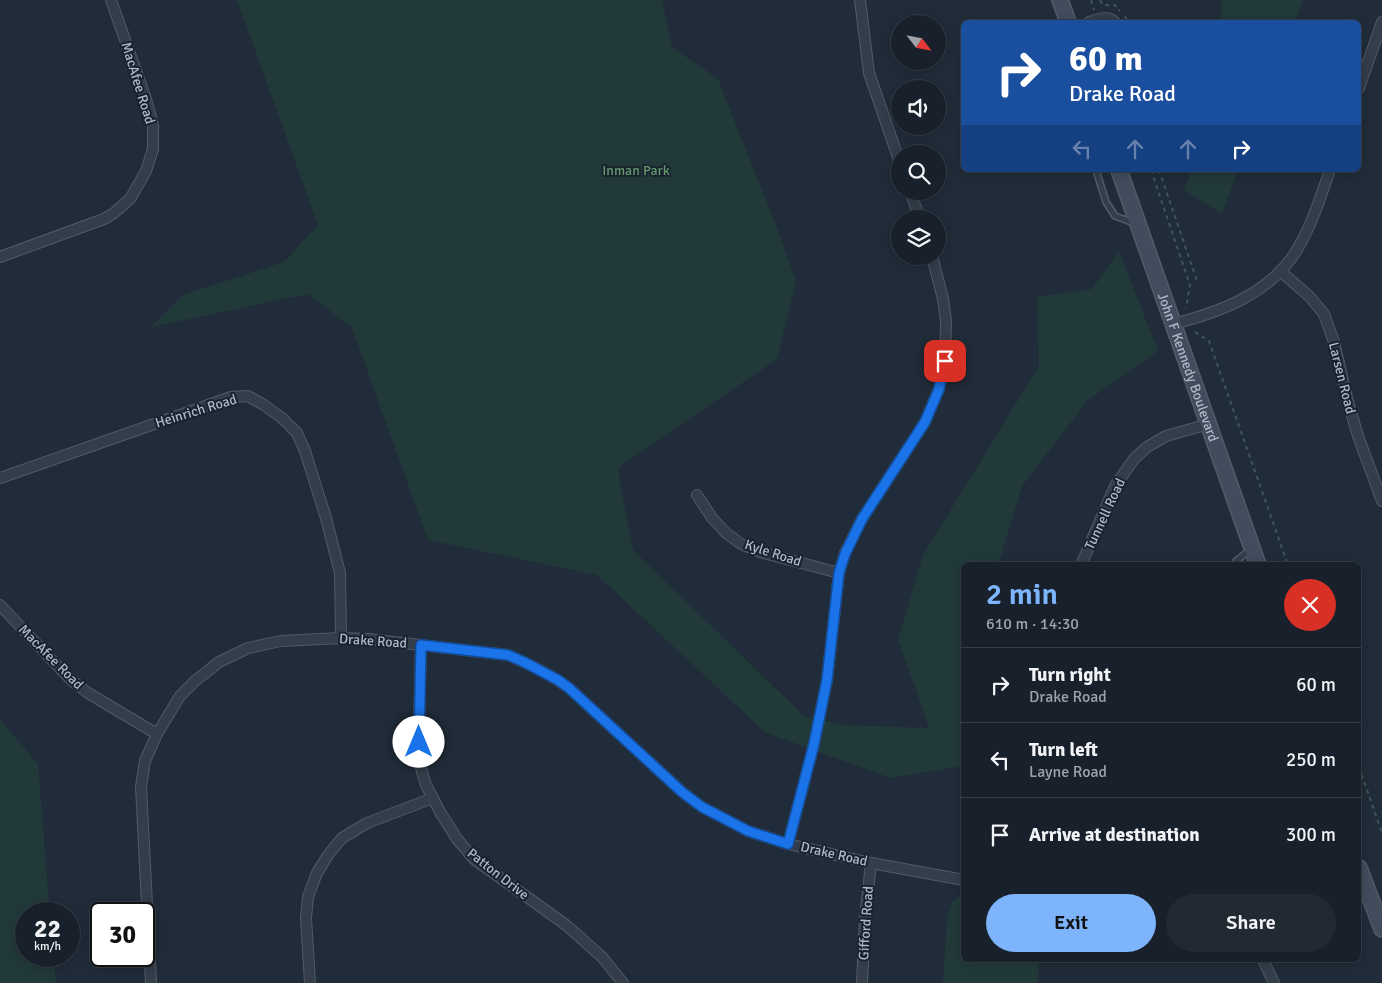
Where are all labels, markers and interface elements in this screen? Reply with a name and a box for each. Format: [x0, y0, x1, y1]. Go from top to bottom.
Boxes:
north arrow [891, 15, 946, 70]
map controls [891, 15, 946, 265]
text: 60 m [1069, 37, 1143, 80]
street label: MacAfee Road [117, 40, 159, 126]
icon: right [986, 40, 1051, 105]
button: sound [891, 80, 946, 135]
text: Drake Road [1069, 80, 1176, 107]
icon: left [1068, 135, 1096, 163]
icon: ahead [1121, 135, 1149, 163]
icon: ahead [1174, 135, 1202, 163]
icon: right [1227, 135, 1255, 163]
button: search [891, 145, 946, 200]
park label: Inman Park [602, 162, 670, 179]
button: layers [891, 210, 946, 265]
street label: John F Kennedy Boulevard [1154, 290, 1222, 444]
pin [924, 340, 966, 382]
street label: Larsen Road [1325, 340, 1359, 416]
icon: arrive [931, 347, 959, 375]
street label: Heinrich Road [153, 391, 239, 431]
street label: Tunnell Road [1081, 476, 1129, 552]
street label: Kyle Road [742, 536, 804, 570]
text: 2 min [986, 576, 1058, 613]
button: close [1284, 579, 1336, 631]
text: 610 m · 14:30 [986, 614, 1079, 634]
street label: MacAfee Road [15, 621, 87, 693]
street label: Drake Road [338, 630, 408, 652]
text: Turn right [1029, 663, 1111, 687]
icon: right [986, 671, 1014, 699]
text: 60 m [1296, 673, 1336, 697]
text: Drake Road [1029, 687, 1107, 707]
position arrow [392, 715, 444, 767]
text: Turn left [1029, 738, 1098, 762]
icon: left [986, 746, 1014, 774]
text: 250 m [1286, 748, 1336, 772]
text: Layne Road [1029, 762, 1107, 782]
icon: arrive [986, 821, 1014, 849]
text: Arrive at destination [1029, 823, 1200, 847]
text: 300 m [1286, 823, 1336, 847]
street label: Drake Road [799, 838, 869, 870]
street label: Patton Drive [464, 845, 532, 903]
street label: Gifford Road [855, 885, 877, 961]
button: Exit [986, 894, 1156, 952]
button: Share [1166, 894, 1336, 952]
speed limit sign: 30 [90, 902, 155, 967]
text: 22 [34, 913, 61, 944]
text: km/h [34, 939, 61, 954]

